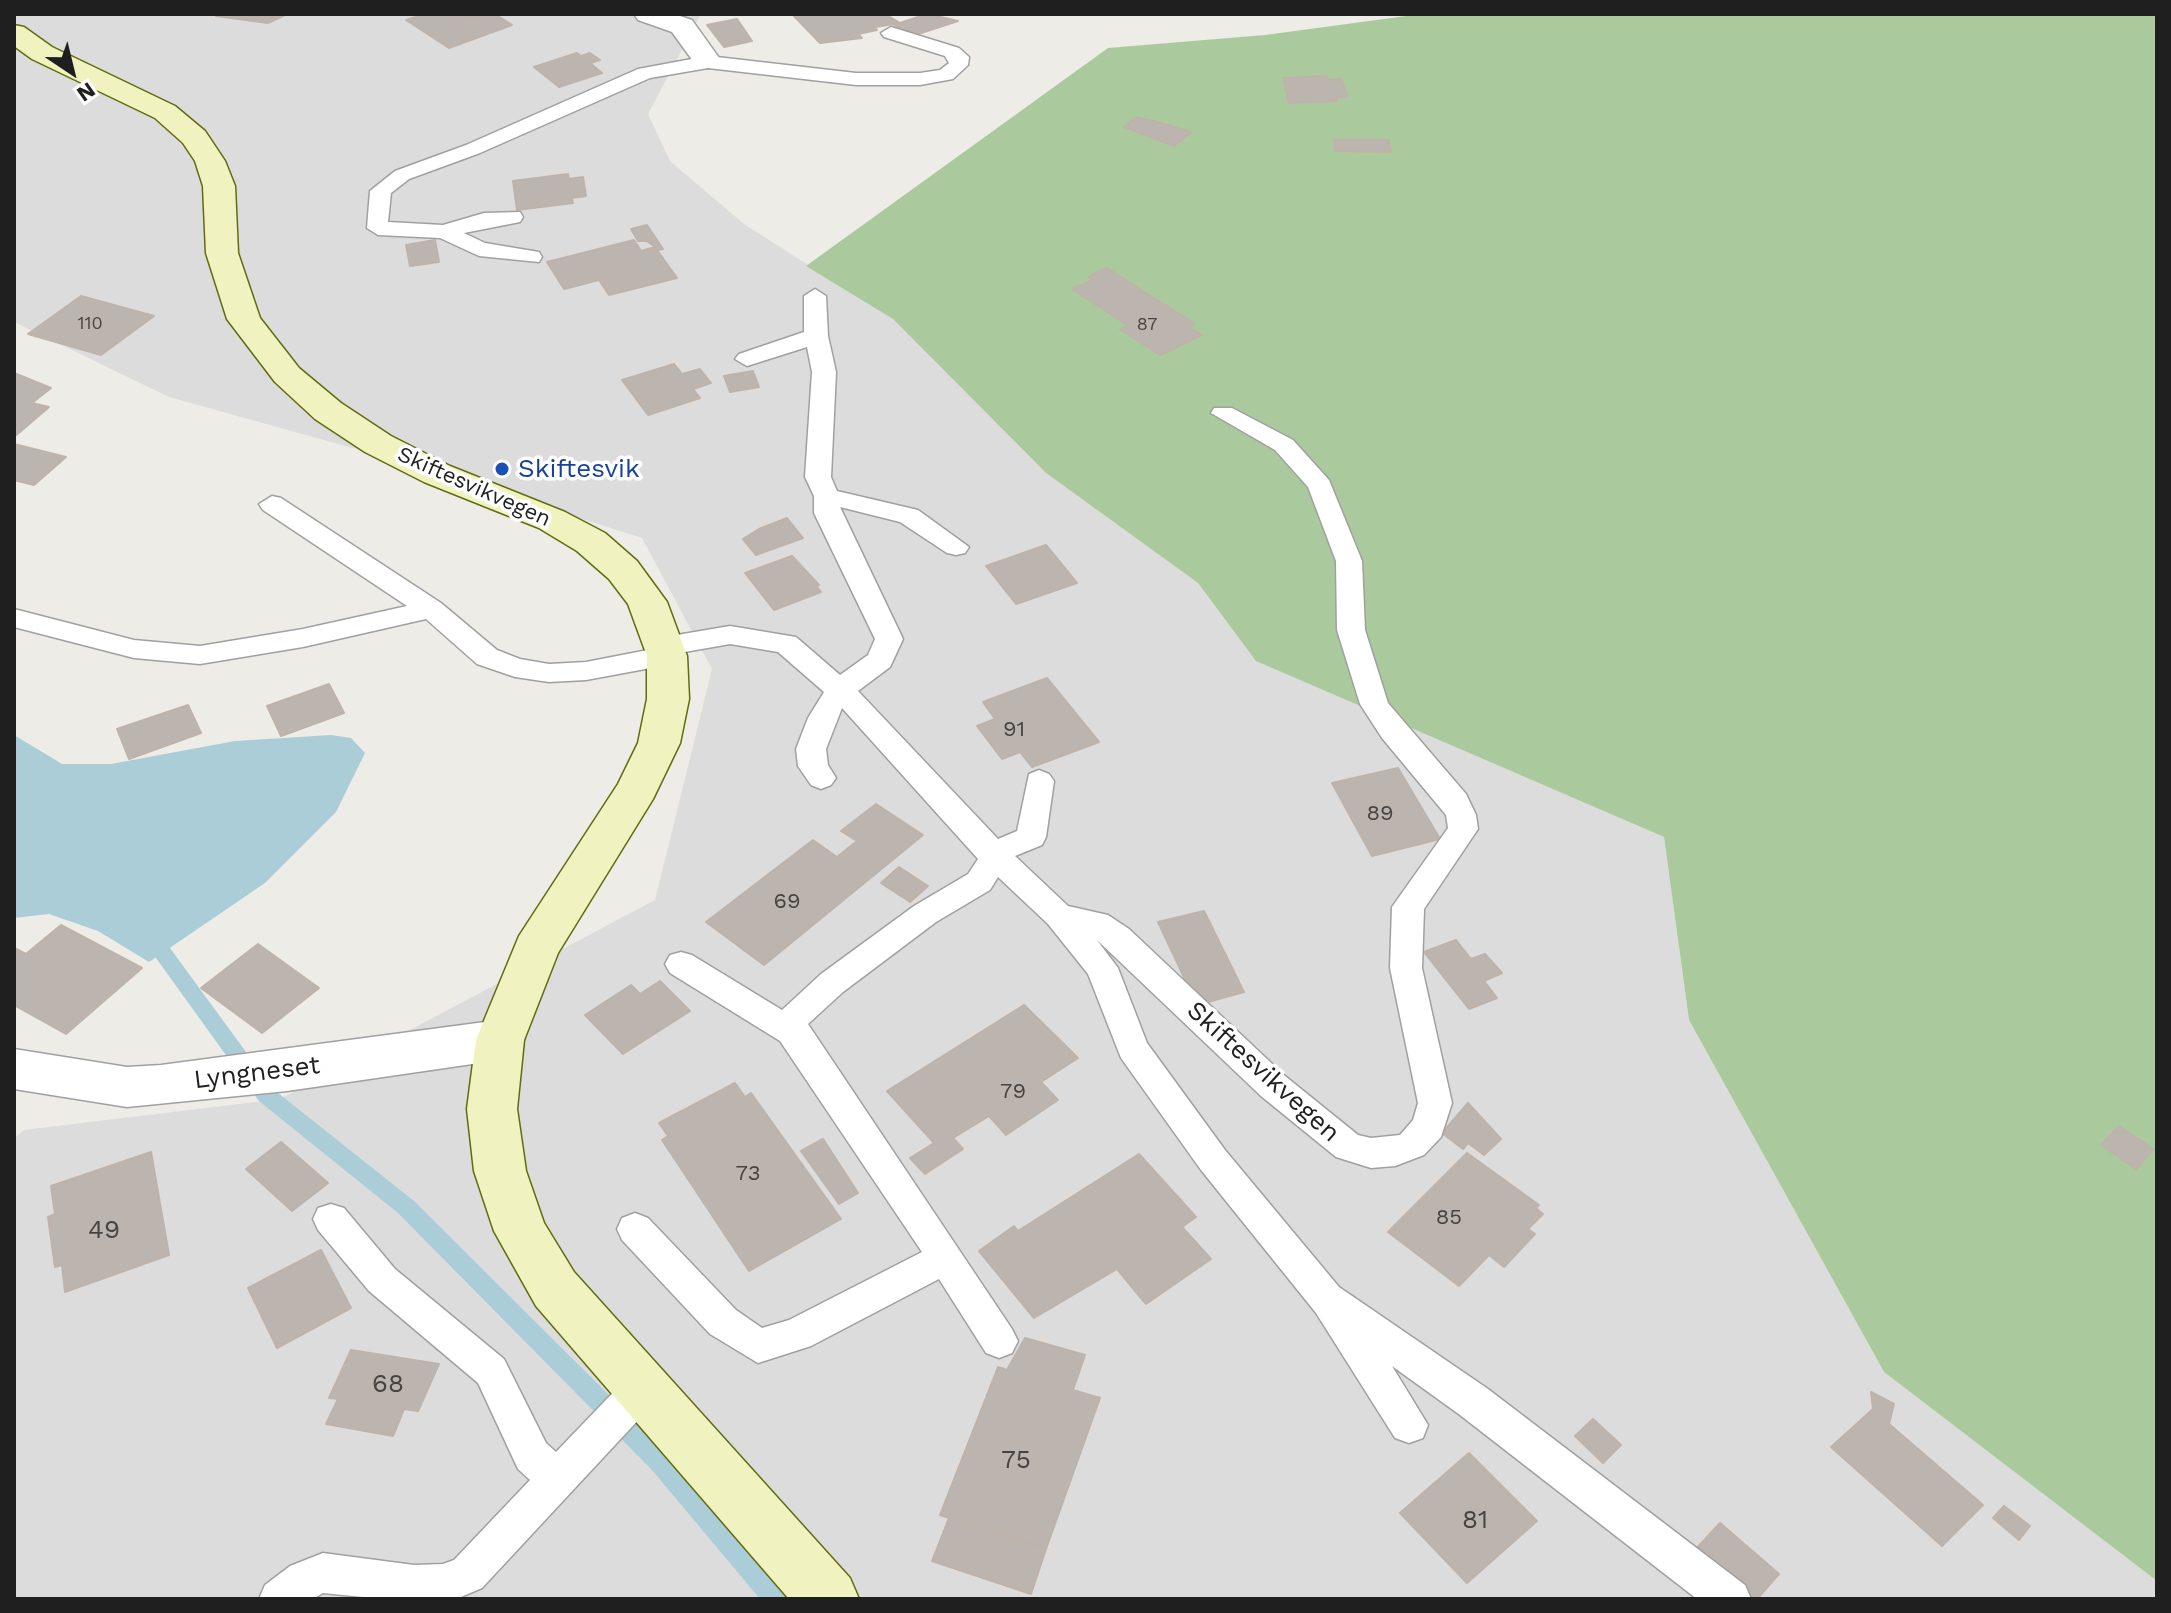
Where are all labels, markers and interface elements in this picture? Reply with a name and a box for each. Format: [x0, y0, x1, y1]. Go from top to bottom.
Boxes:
north arrow [32, 32, 112, 112]
text: N [72, 77, 100, 107]
house number: 110 [77, 313, 103, 335]
house number: 87 [1137, 314, 1157, 336]
street label: Skiftesvikvegen [393, 441, 555, 533]
place label: Skiftesvik [518, 453, 640, 485]
marker: Skiftesvik [493, 460, 511, 478]
house number: 91 [1003, 717, 1025, 743]
house number: 89 [1366, 801, 1394, 827]
house number: 69 [774, 889, 800, 915]
street label: Skiftesvikvegen [1180, 995, 1346, 1149]
street label: Lyngneset [192, 1050, 322, 1096]
house number: 79 [1000, 1079, 1026, 1105]
house number: 73 [735, 1161, 761, 1187]
house number: 85 [1436, 1205, 1462, 1231]
house number: 49 [88, 1214, 120, 1246]
house number: 68 [372, 1368, 404, 1400]
house number: 75 [1001, 1444, 1031, 1476]
house number: 81 [1462, 1504, 1488, 1536]

